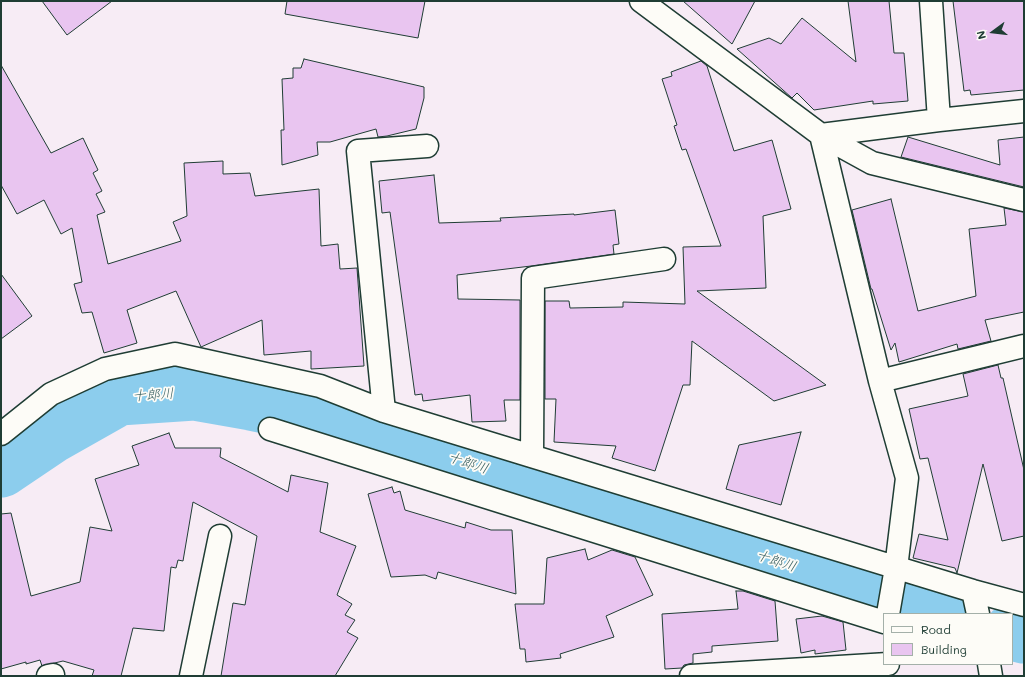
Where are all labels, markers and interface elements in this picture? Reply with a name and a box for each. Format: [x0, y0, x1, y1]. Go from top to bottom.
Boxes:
north arrow [973, 12, 1013, 52]
text: N [973, 29, 989, 41]
water label: 十郎川 [131, 385, 175, 405]
water label: 十郎川 [445, 449, 491, 477]
water label: 十郎川 [753, 547, 799, 575]
legend [883, 613, 1013, 665]
text: Road [921, 621, 951, 637]
text: Building [921, 641, 967, 657]

